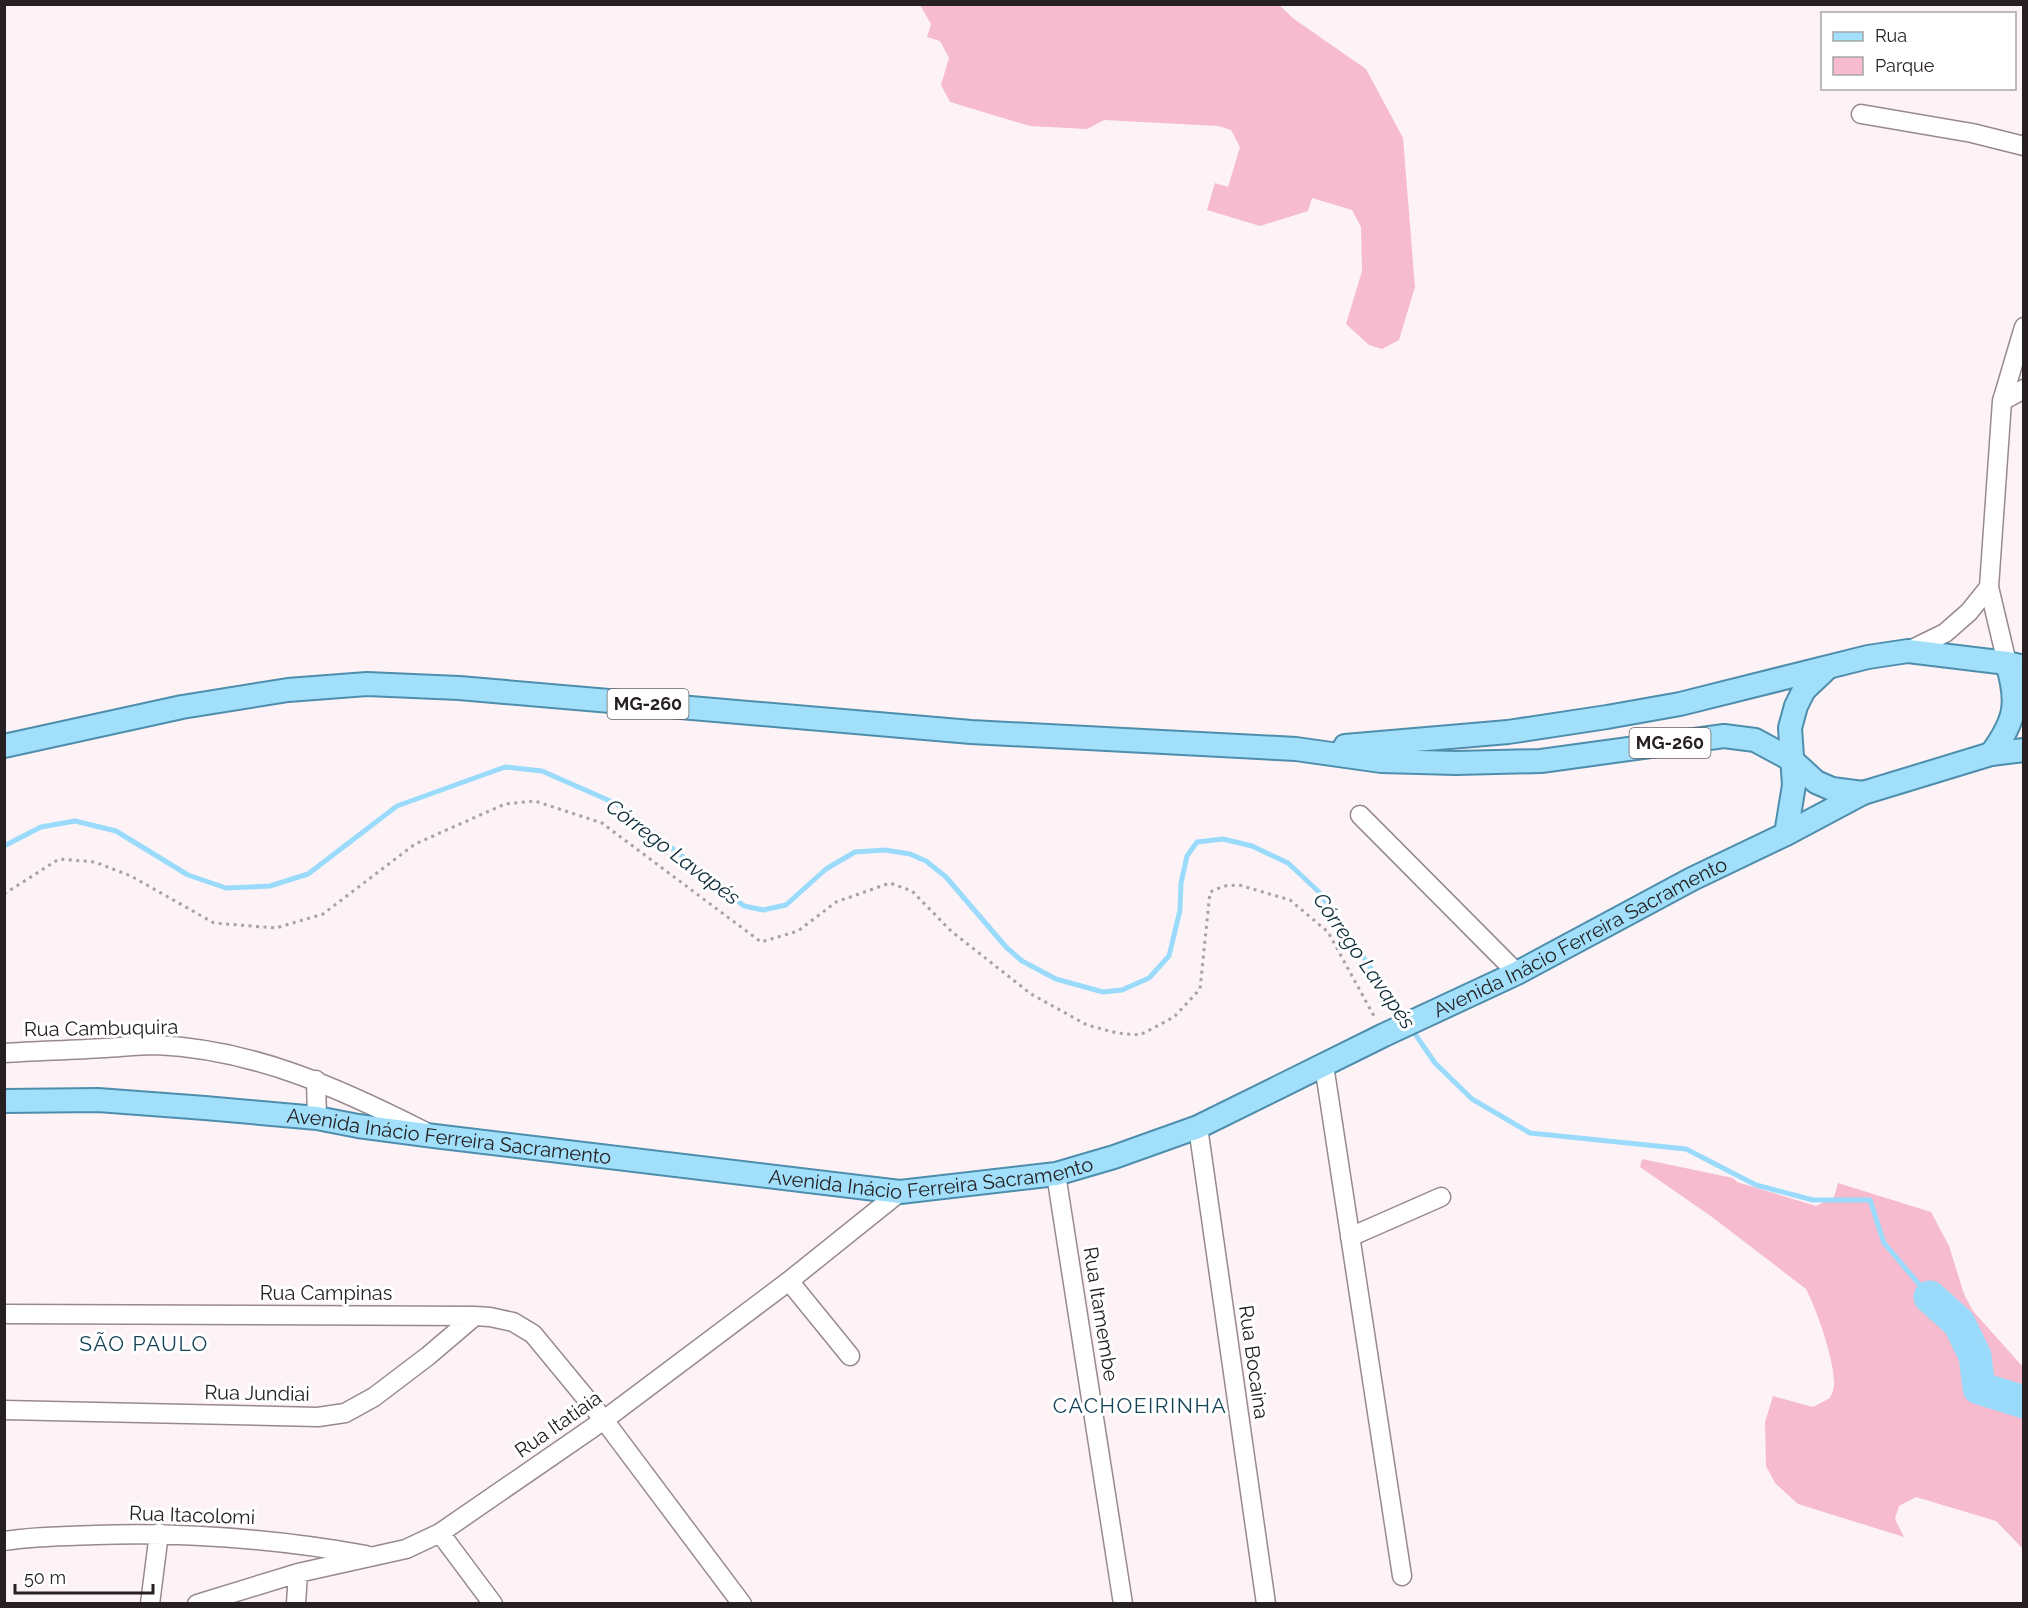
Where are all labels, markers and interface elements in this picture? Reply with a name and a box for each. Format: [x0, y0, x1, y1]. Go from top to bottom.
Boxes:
legend [1821, 12, 2016, 90]
text: Rua [1875, 25, 1907, 46]
text: Parque [1875, 55, 1935, 76]
road number: MG-260 [608, 689, 688, 719]
road number: MG-260 [1630, 728, 1710, 758]
water label: Córrego Lavapés [602, 793, 745, 910]
street label: Avenida Inácio Ferreira Sacramento [1429, 852, 1731, 1022]
water label: Córrego Lavapés [1308, 888, 1421, 1034]
street label: Rua Cambuquira [24, 1015, 178, 1041]
street label: Avenida Inácio Ferreira Sacramento [286, 1103, 613, 1169]
street label: Avenida Inácio Ferreira Sacramento [767, 1152, 1096, 1204]
street label: Rua Itamembe [1079, 1245, 1124, 1383]
street label: Rua Campinas [260, 1281, 392, 1305]
street label: Rua Bocaina [1234, 1303, 1274, 1421]
district label: SÃO PAULO [79, 1331, 209, 1356]
street label: Rua Jundiai [204, 1380, 310, 1406]
street label: Rua Itatiaia [510, 1385, 606, 1463]
district label: CACHOEIRINHA [1053, 1393, 1227, 1418]
street label: Rua Itacolomi [129, 1501, 255, 1529]
scale bar [15, 1557, 153, 1595]
text: 50 m [24, 1567, 66, 1588]

